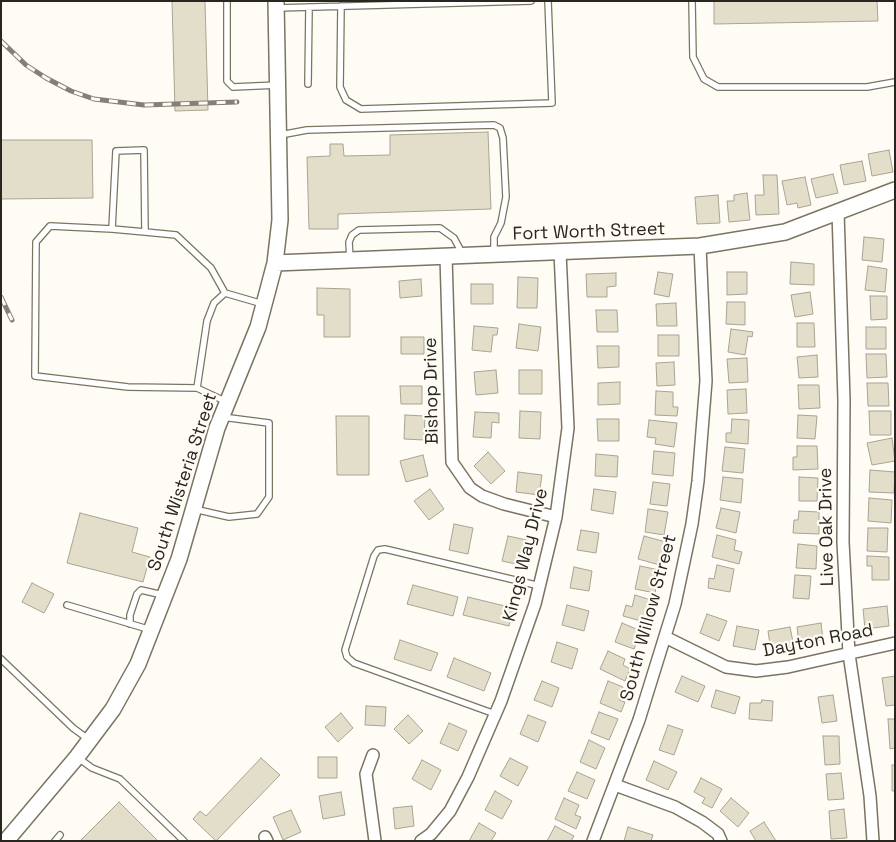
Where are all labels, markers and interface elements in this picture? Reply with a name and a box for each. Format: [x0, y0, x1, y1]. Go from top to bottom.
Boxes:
street label: Fort Worth Street [512, 219, 666, 245]
street label: Bishop Drive [420, 337, 444, 445]
street label: South Wisteria Street [144, 390, 222, 574]
street label: Live Oak Drive [815, 467, 839, 587]
street label: Kings Way Drive [499, 486, 553, 624]
street label: South Willow Street [616, 533, 682, 703]
street label: Dayton Road [761, 620, 875, 662]

